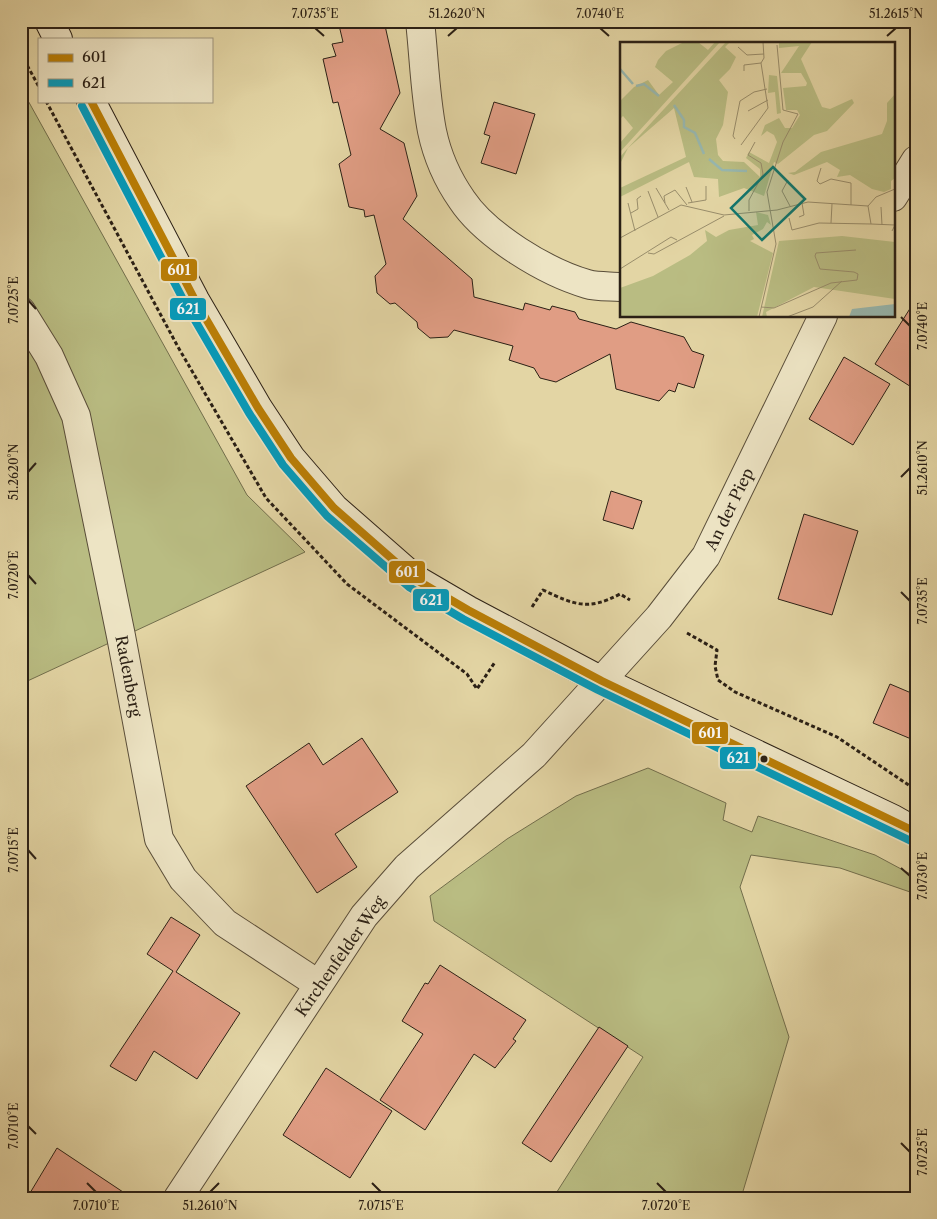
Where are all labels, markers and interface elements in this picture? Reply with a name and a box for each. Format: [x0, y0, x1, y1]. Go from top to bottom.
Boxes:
text: 7.0735°E [291, 6, 339, 21]
text: 51.2620°N [428, 6, 486, 21]
text: 7.0740°E [576, 6, 624, 21]
text: 51.2615°N [869, 6, 923, 21]
legend [38, 38, 212, 102]
inset map [620, 42, 894, 318]
text: 601 [82, 47, 107, 66]
text: 621 [82, 73, 106, 92]
line badge: 601 [160, 258, 198, 282]
text: 601 [167, 261, 191, 279]
text: 7.0725°E [6, 276, 21, 324]
line badge: 621 [169, 297, 207, 321]
text: 621 [177, 300, 200, 318]
text: 7.0740°E [915, 302, 930, 350]
text: 51.2610°N [915, 440, 930, 496]
text: 51.2620°N [6, 443, 21, 501]
street label: An der Piep [700, 464, 758, 555]
text: 7.0720°E [6, 551, 21, 599]
line badge: 601 [388, 560, 426, 584]
text: 601 [395, 563, 419, 581]
text: 7.0735°E [915, 577, 930, 625]
line badge: 621 [412, 588, 450, 612]
text: 621 [420, 591, 443, 609]
street label: Radenberg [111, 634, 147, 719]
line badge: 601 [691, 721, 729, 745]
text: 601 [698, 724, 722, 742]
line badge: 621 [719, 746, 757, 770]
text: 621 [727, 749, 750, 767]
unlabelled marker [759, 754, 769, 764]
text: 7.0715°E [6, 827, 21, 873]
text: 7.0730°E [915, 852, 930, 900]
street label: Kirchenfelder Weg [291, 891, 389, 1020]
text: 7.0710°E [6, 1103, 21, 1149]
text: 7.0725°E [915, 1128, 930, 1176]
text: 7.0710°E [73, 1198, 119, 1213]
text: 51.2610°N [182, 1198, 238, 1213]
text: 7.0715°E [358, 1198, 404, 1213]
text: 7.0720°E [642, 1198, 690, 1213]

